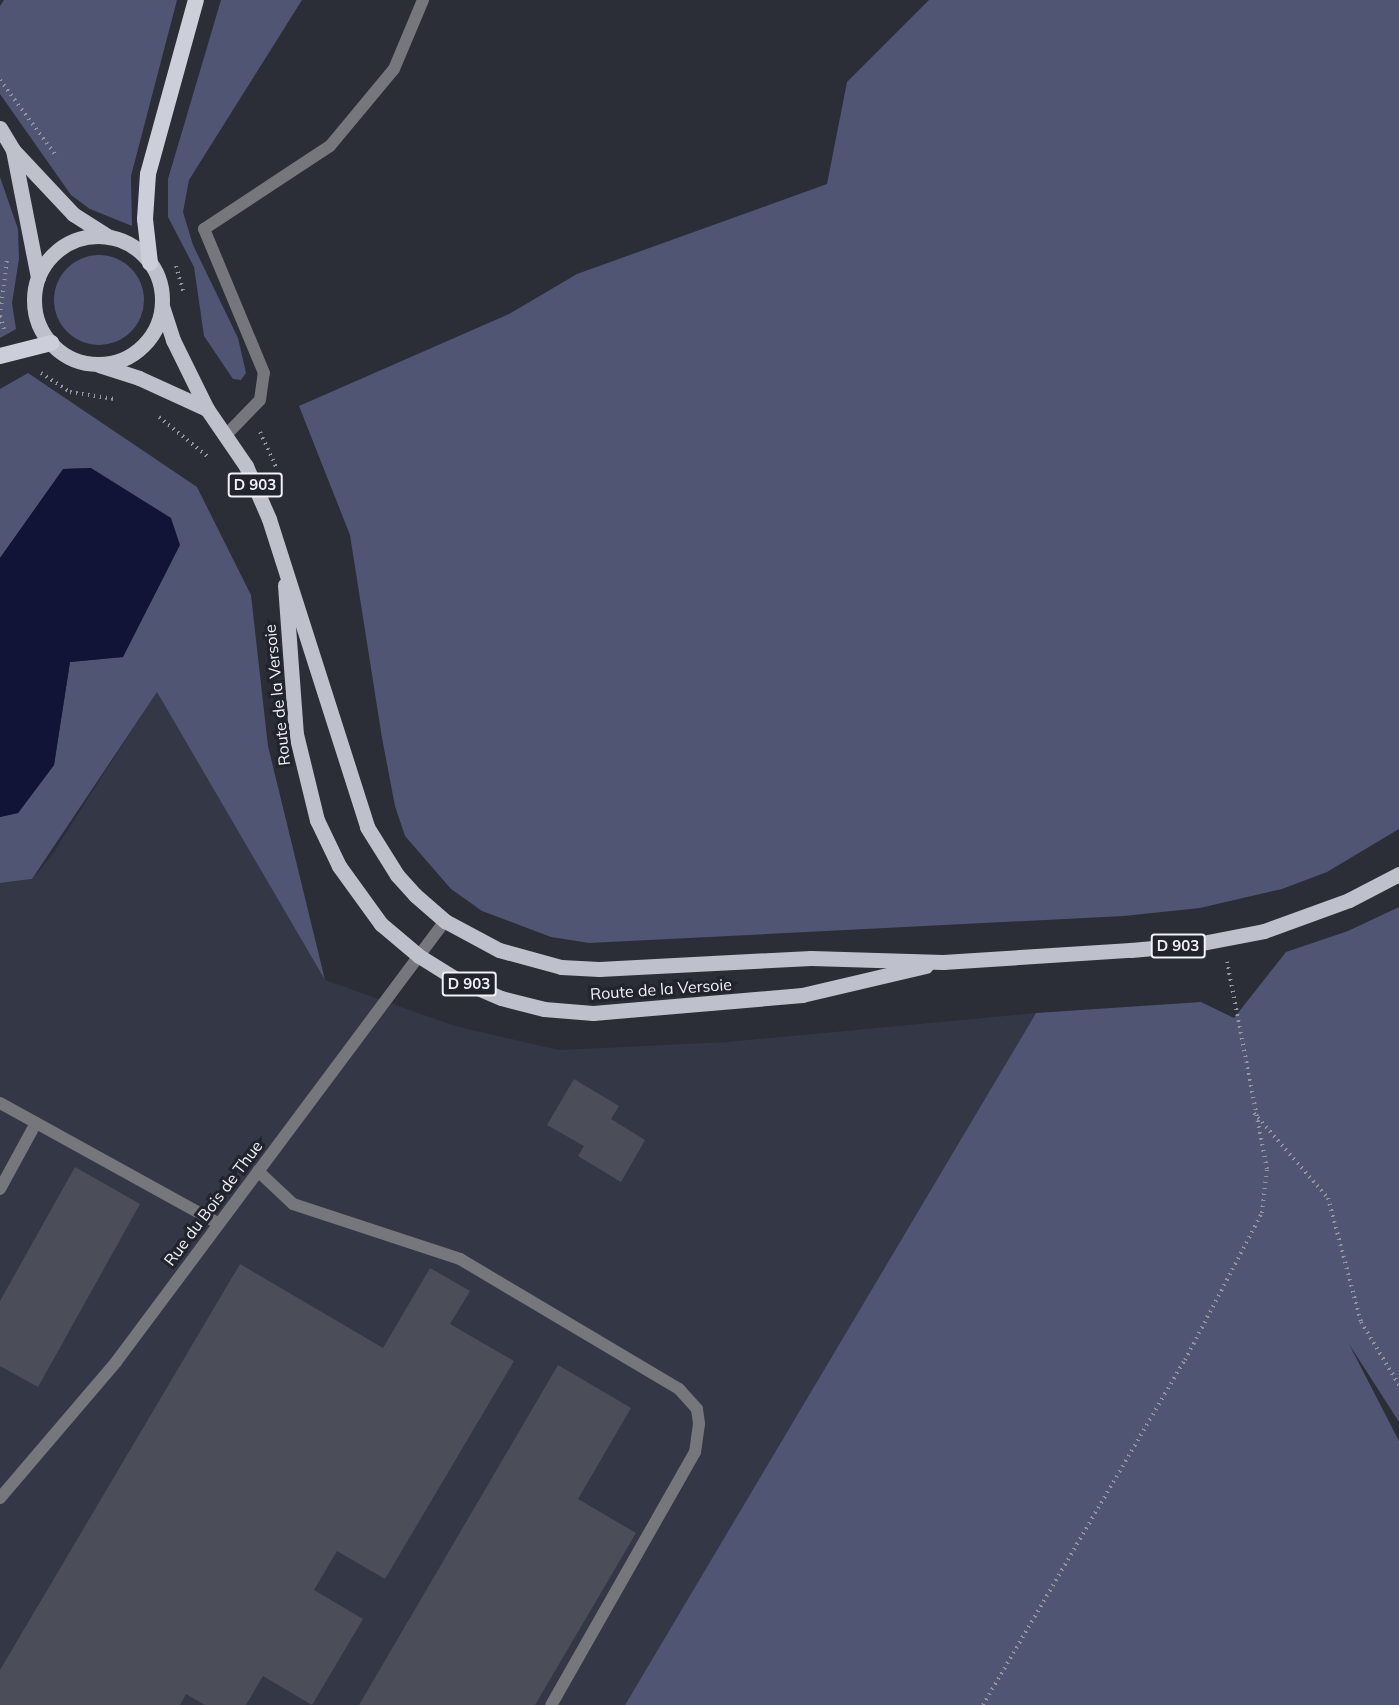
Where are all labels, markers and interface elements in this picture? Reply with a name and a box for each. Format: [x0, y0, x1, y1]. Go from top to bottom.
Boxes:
road number: D 903 [226, 473, 284, 497]
street label: Route de la Versoie [260, 623, 294, 767]
road number: D 903 [1150, 934, 1206, 958]
road number: D 903 [440, 972, 498, 996]
street label: Route de la Versoie [590, 974, 732, 1004]
street label: Rue du Bois de Thue [160, 1137, 266, 1269]

